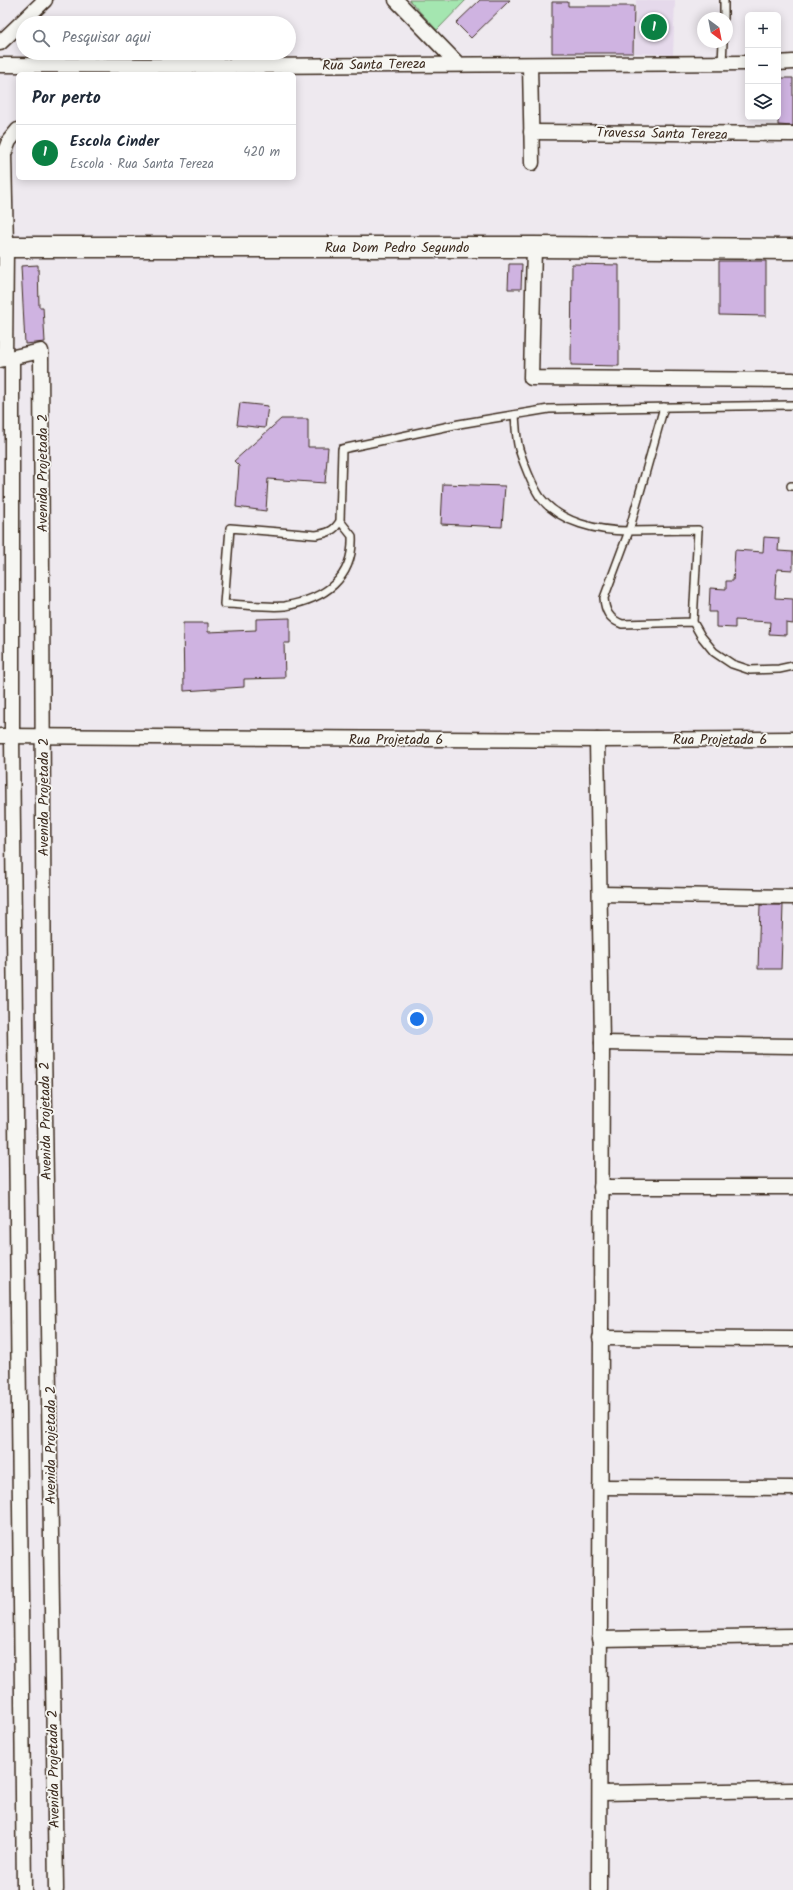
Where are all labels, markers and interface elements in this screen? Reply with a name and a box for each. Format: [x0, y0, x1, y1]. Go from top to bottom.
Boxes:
pin: 1 [641, 12, 667, 42]
north arrow [697, 12, 733, 48]
map controls [745, 12, 781, 120]
button: + [745, 12, 781, 48]
search box [16, 16, 296, 60]
text: Pesquisar aqui [62, 26, 151, 50]
icon: search [30, 27, 52, 49]
button: − [745, 48, 781, 84]
street label: Rua Santa Tereza [322, 53, 426, 77]
button: layers [745, 84, 781, 120]
text: Por perto [32, 85, 101, 112]
street label: Travessa Santa Tereza [596, 122, 728, 146]
text: Escola Cinder [70, 130, 159, 154]
text: 1 [43, 142, 47, 163]
text: 420 m [243, 142, 280, 163]
text: Escola · Rua Santa Tereza [70, 154, 214, 175]
street label: Rua Dom Pedro Segundo [325, 237, 469, 259]
street label: Avenida Projetada 2 [32, 414, 54, 532]
street label: Rua Projetada 6 [349, 729, 443, 751]
street label: Rua Projetada 6 [673, 729, 767, 751]
street label: Avenida Projetada 2 [33, 738, 55, 856]
your location [407, 1009, 427, 1029]
street label: Avenida Projetada 2 [34, 1062, 58, 1180]
street label: Avenida Projetada 2 [40, 1386, 62, 1504]
street label: Avenida Projetada 2 [42, 1710, 66, 1828]

